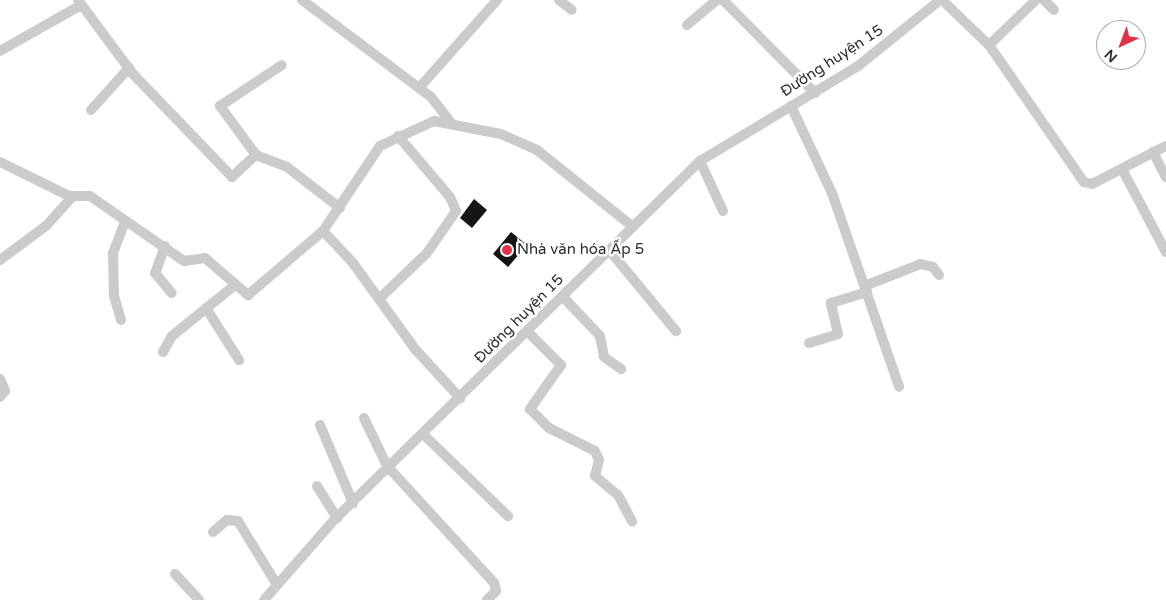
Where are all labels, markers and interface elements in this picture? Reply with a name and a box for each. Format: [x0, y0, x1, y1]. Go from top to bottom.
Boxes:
north arrow [1096, 20, 1146, 70]
street label: Đường huyện 15 [777, 21, 887, 101]
text: N [1101, 46, 1121, 66]
place label: Nhà văn hóa Ấp 5 [517, 241, 644, 259]
marker: Nhà văn hóa Ấp 5 [501, 244, 513, 256]
street label: Đường huyện 15 [471, 271, 567, 367]

